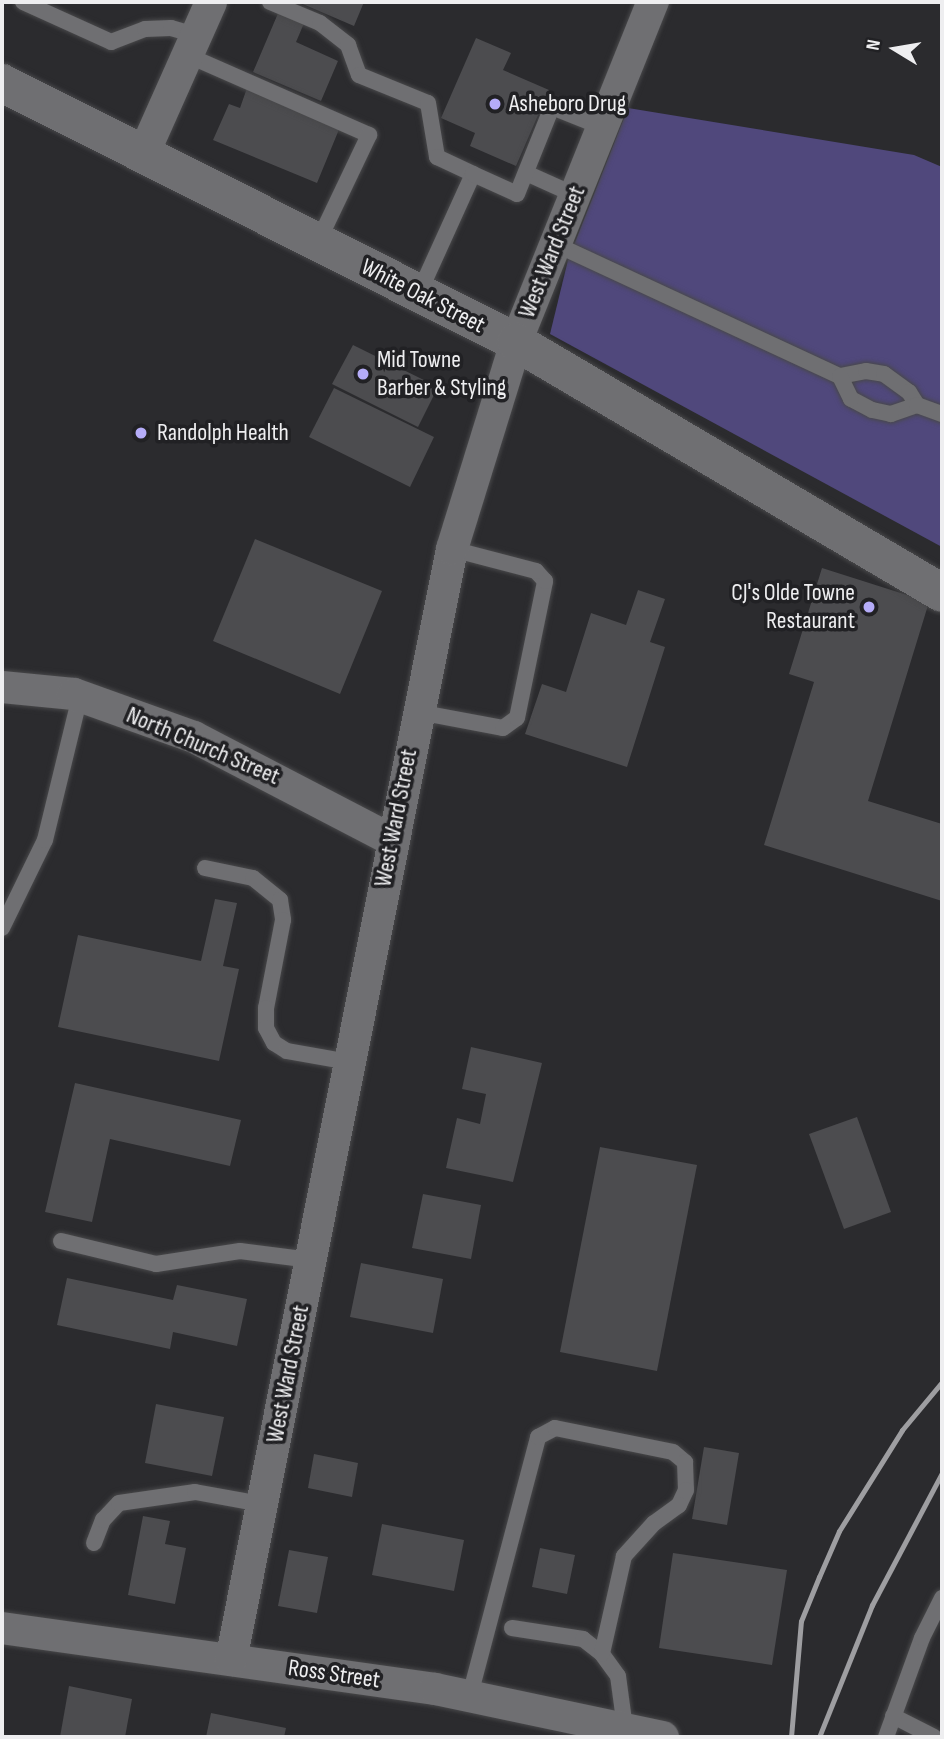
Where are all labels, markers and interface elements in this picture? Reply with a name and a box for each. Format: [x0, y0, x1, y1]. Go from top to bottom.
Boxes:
north arrow [860, 14, 930, 84]
text: N [862, 38, 886, 52]
place label: Asheboro Drug [509, 90, 626, 118]
marker: Asheboro Drug [487, 96, 503, 112]
street label: West Ward Street [512, 182, 592, 322]
street label: White Oak Street [356, 252, 490, 340]
place label: Mid Towne Barber & Styling [377, 346, 506, 402]
marker: Mid Towne Barber & Styling [355, 366, 371, 382]
place label: Randolph Health [157, 419, 289, 447]
marker: Randolph Health [131, 423, 151, 443]
place label: CJ's Olde Towne Restaurant [731, 579, 855, 635]
marker: CJ's Olde Towne Restaurant [861, 599, 877, 615]
street label: North Church Street [122, 701, 284, 791]
street label: West Ward Street [369, 747, 423, 889]
street label: West Ward Street [261, 1303, 315, 1445]
street label: Ross Street [286, 1653, 382, 1695]

